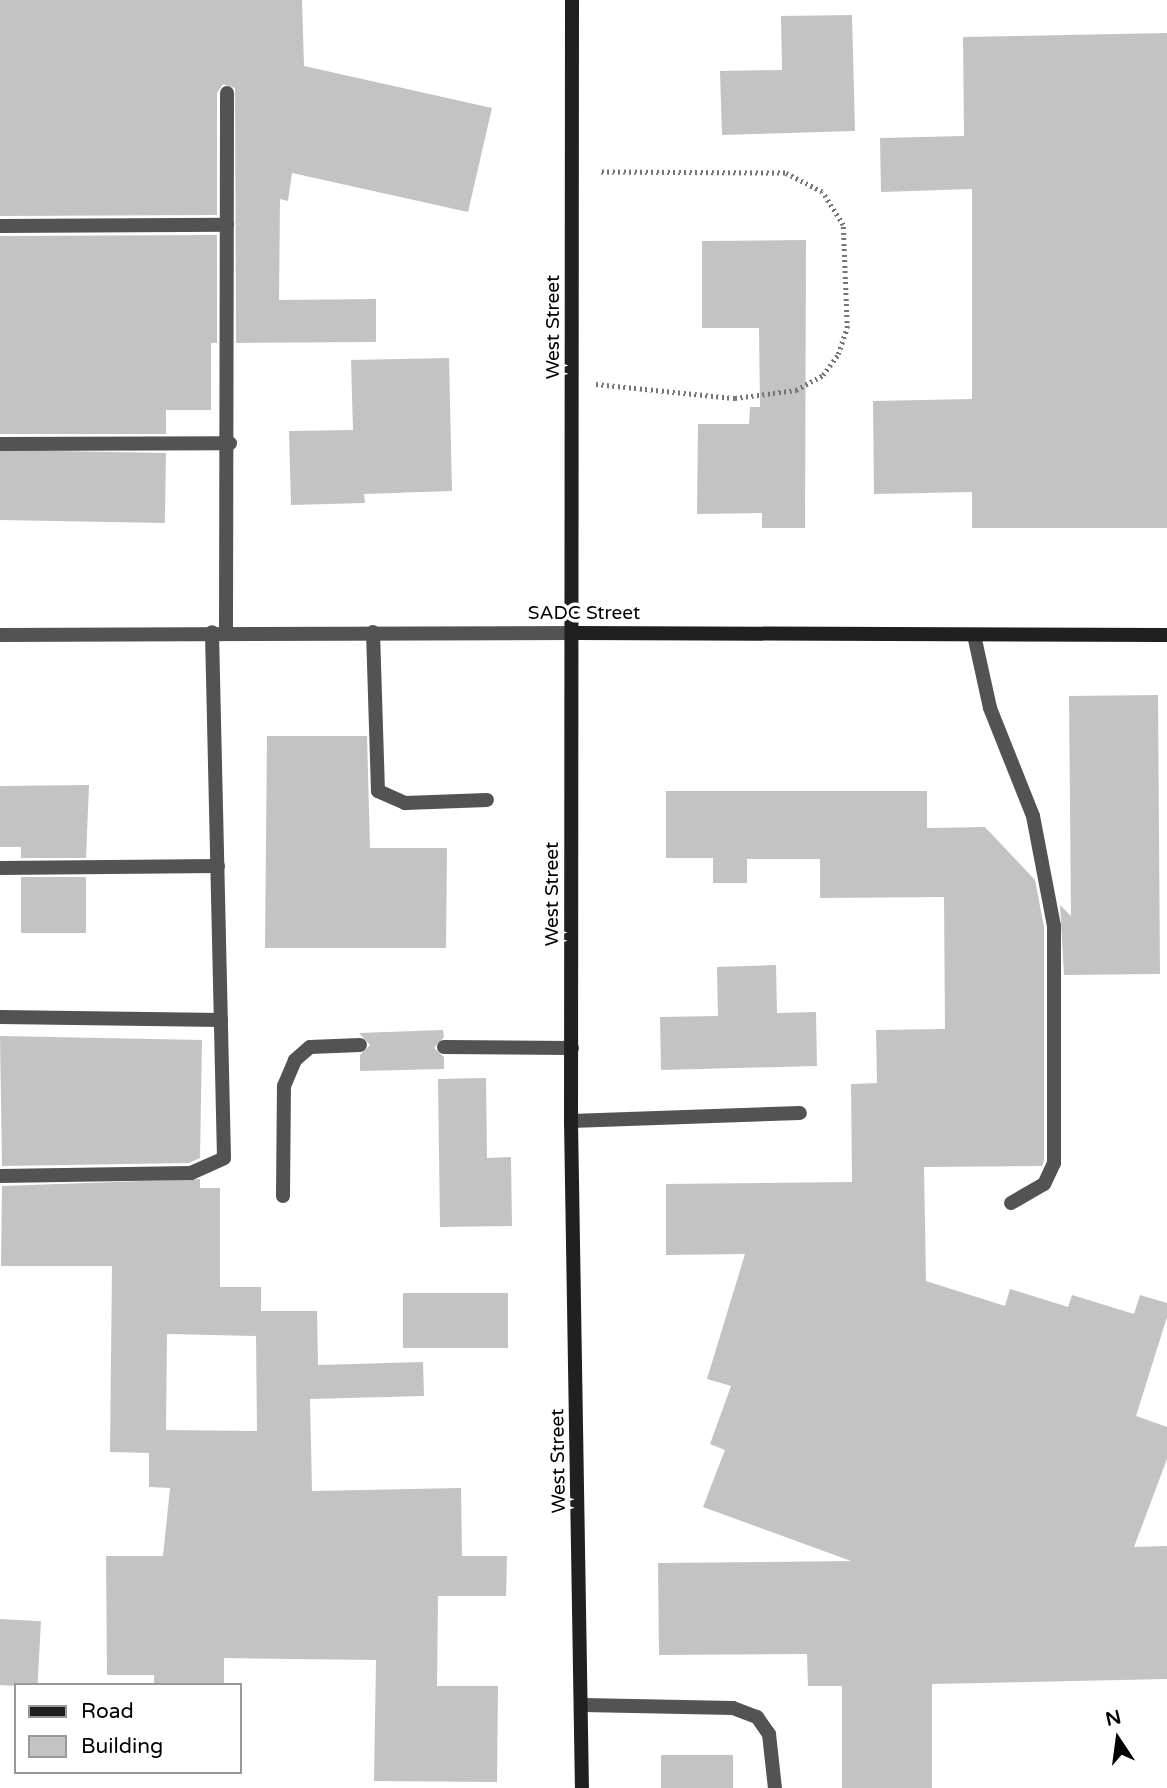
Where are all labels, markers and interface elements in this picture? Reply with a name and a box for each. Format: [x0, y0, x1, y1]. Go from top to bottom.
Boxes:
street label: West Street [543, 275, 565, 379]
street label: SADC Street [528, 603, 640, 625]
street label: West Street [542, 842, 564, 946]
street label: West Street [547, 1408, 571, 1514]
legend [14, 1683, 242, 1774]
text: Road [81, 1699, 134, 1724]
north arrow [1083, 1704, 1153, 1774]
text: N [1103, 1706, 1123, 1731]
text: Building [81, 1734, 163, 1759]

